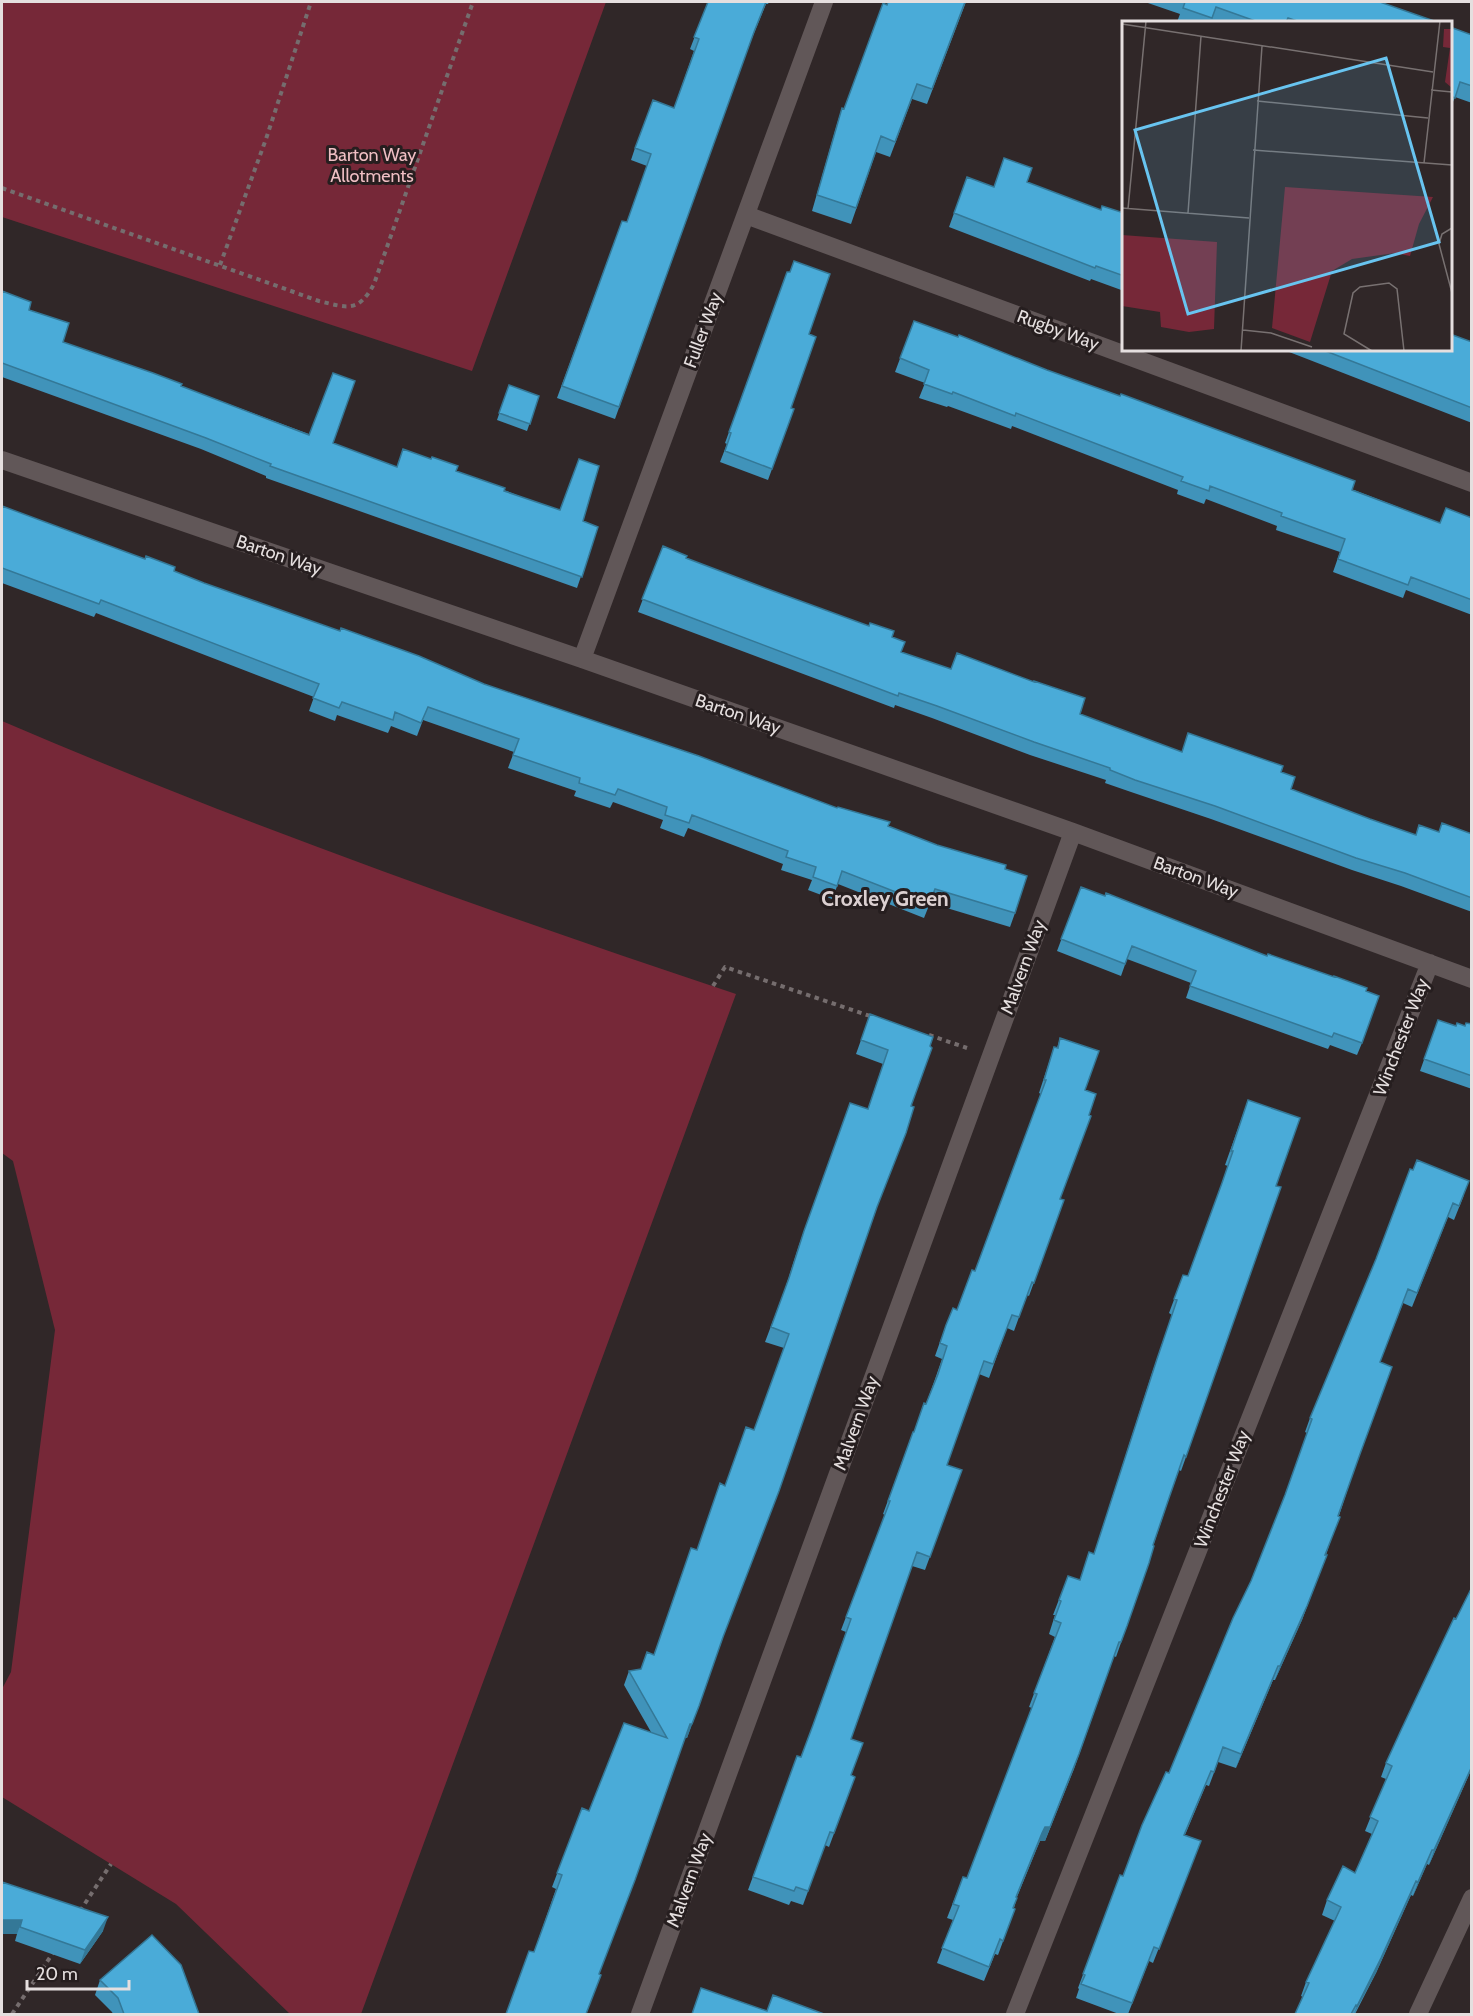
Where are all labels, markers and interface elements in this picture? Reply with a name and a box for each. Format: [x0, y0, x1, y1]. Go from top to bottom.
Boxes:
inset map [1122, 21, 1452, 351]
park label: Barton Way Allotments [328, 144, 416, 187]
street label: Fuller Way [679, 289, 727, 371]
street label: Rugby Way [1014, 305, 1102, 355]
street label: Barton Way [233, 530, 325, 580]
street label: Barton Way [692, 689, 784, 739]
street label: Barton Way [1151, 851, 1241, 903]
district label: Croxley Green [821, 886, 949, 911]
street label: Malvern Way [996, 917, 1050, 1017]
street label: Winchester Way [1369, 975, 1433, 1099]
street label: Malvern Way [829, 1373, 883, 1473]
street label: Winchester Way [1190, 1427, 1254, 1551]
street label: Malvern Way [662, 1830, 716, 1930]
scale bar [27, 1953, 129, 1991]
text: 20 m [36, 1963, 78, 1985]

